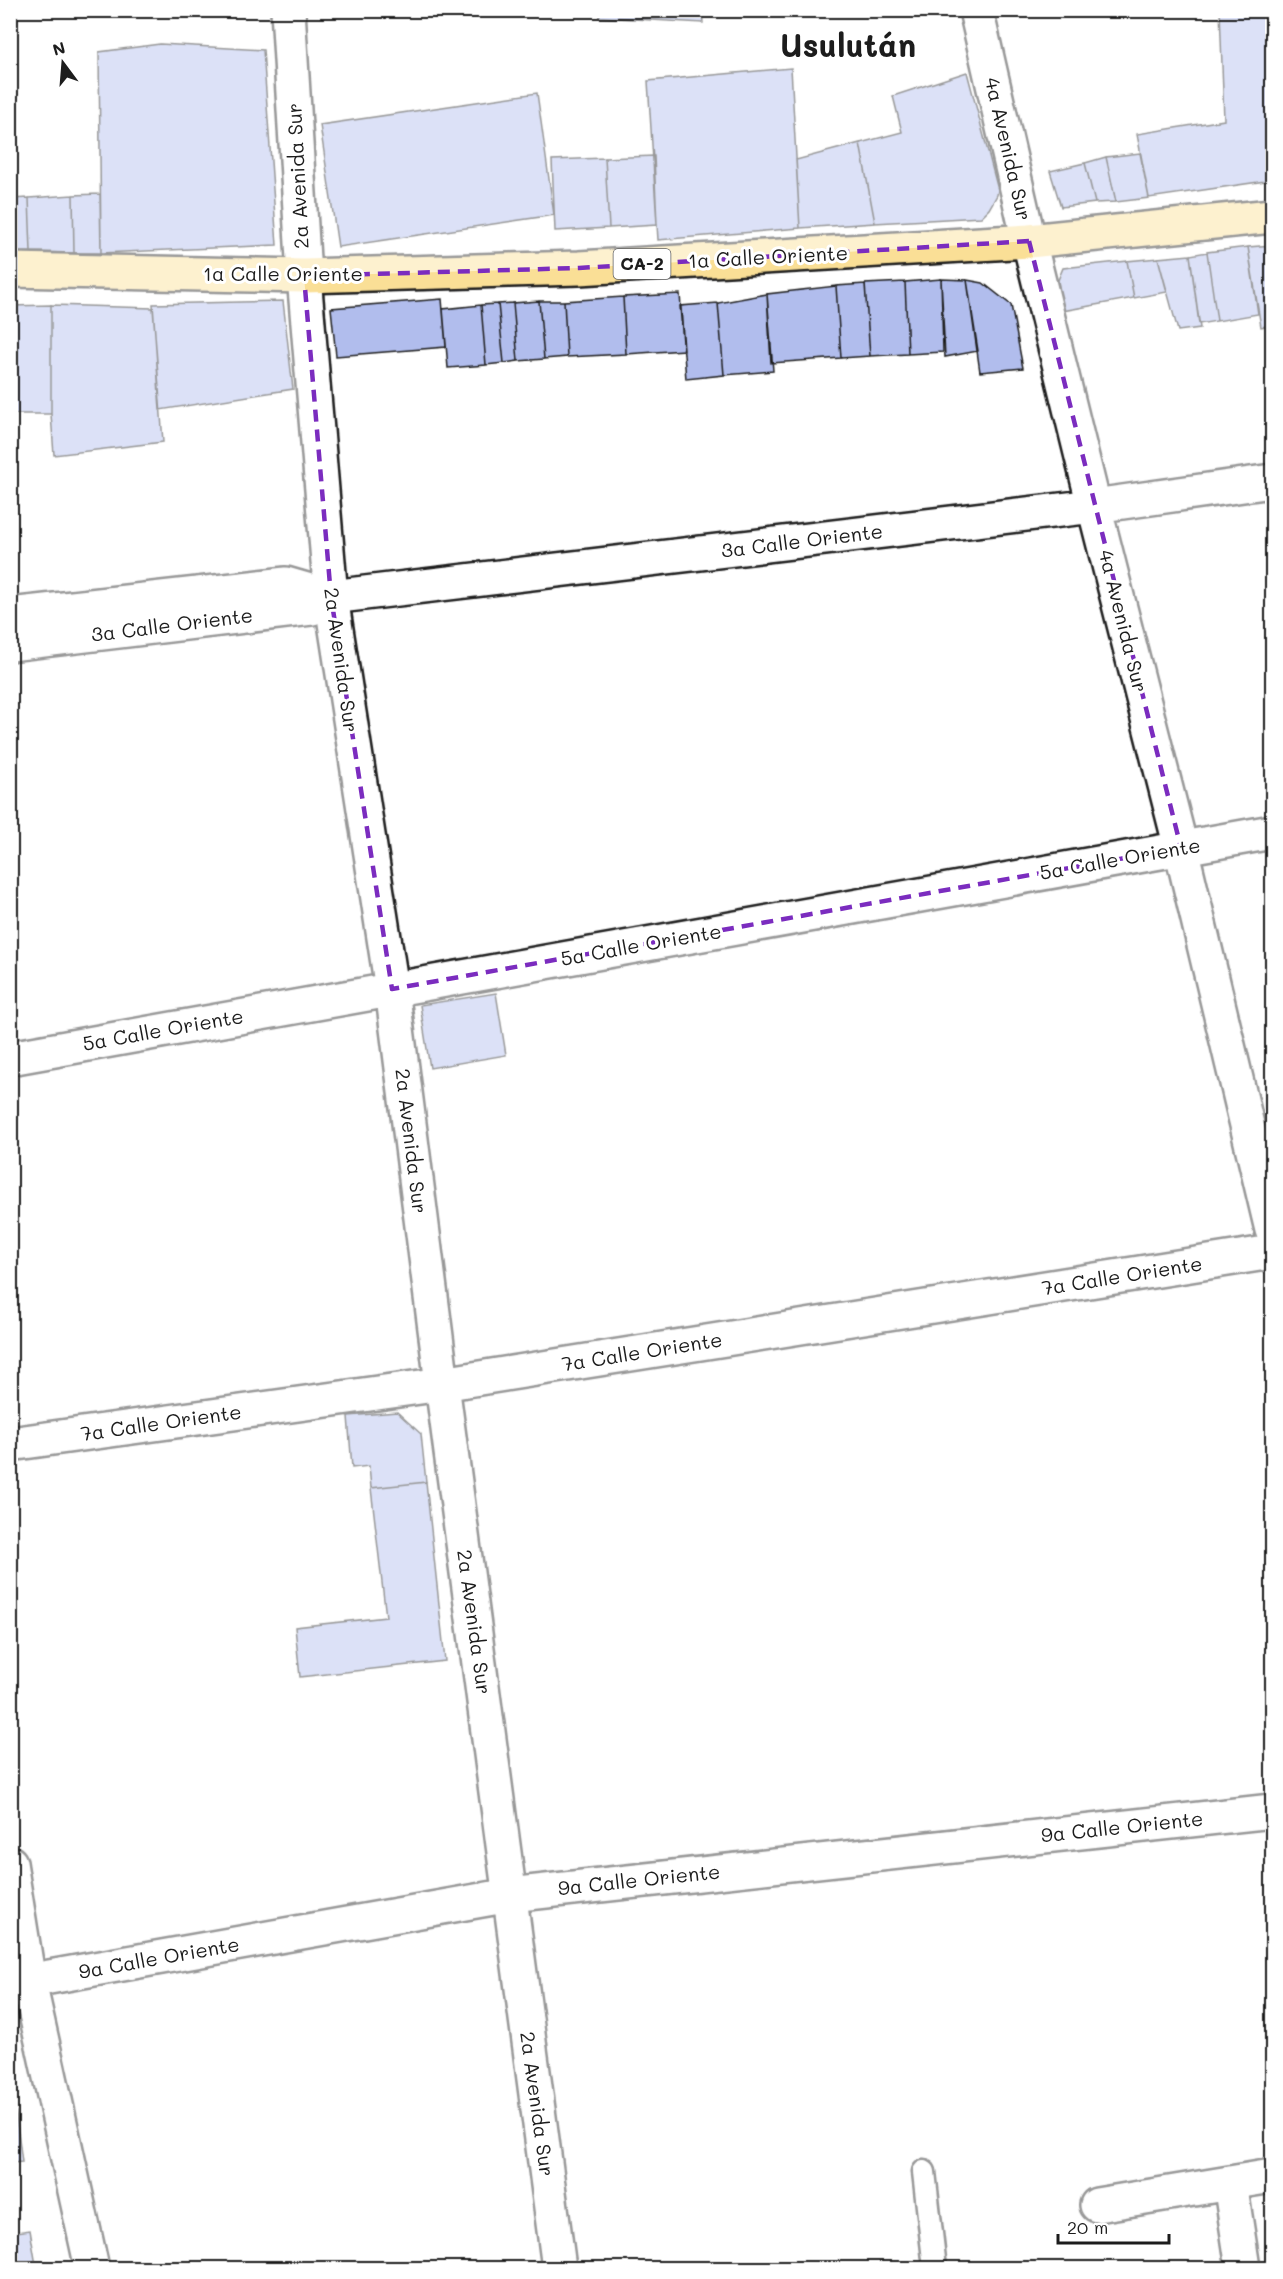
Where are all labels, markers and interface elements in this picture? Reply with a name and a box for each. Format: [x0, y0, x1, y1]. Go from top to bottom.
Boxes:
district label: Usulután [780, 23, 916, 65]
north arrow [33, 33, 93, 93]
text: N [50, 36, 67, 60]
street label: 4a Avenida Sur [980, 75, 1038, 223]
street label: 2a Avenida Sur [280, 103, 314, 250]
street label: 1a Calle Oriente [687, 239, 849, 273]
road number: CA-2 [614, 249, 670, 279]
street label: 1a Calle Oriente [203, 260, 363, 286]
street label: 3a Calle Oriente [720, 517, 884, 563]
street label: 4a Avenida Sur [1094, 547, 1154, 695]
street label: 2a Avenida Sur [319, 586, 365, 734]
street label: 3a Calle Oriente [90, 601, 254, 647]
street label: 5a Calle Oriente [1037, 831, 1202, 885]
street label: 5a Calle Oriente [558, 917, 723, 971]
street label: 5a Calle Oriente [80, 1002, 245, 1056]
street label: 2a Avenida Sur [390, 1067, 434, 1215]
street label: 7a Calle Oriente [1040, 1249, 1204, 1301]
street label: 7a Calle Oriente [560, 1325, 724, 1377]
street label: 7a Calle Oriente [79, 1398, 243, 1446]
street label: 2a Avenida Sur [452, 1548, 498, 1696]
street label: 9a Calle Oriente [1040, 1805, 1204, 1847]
street label: 9a Calle Oriente [557, 1858, 721, 1900]
street label: 9a Calle Oriente [76, 1930, 241, 1984]
street label: 2a Avenida Sur [515, 2030, 561, 2178]
scale bar [1058, 2207, 1169, 2245]
text: 20 m [1067, 2215, 1108, 2239]

